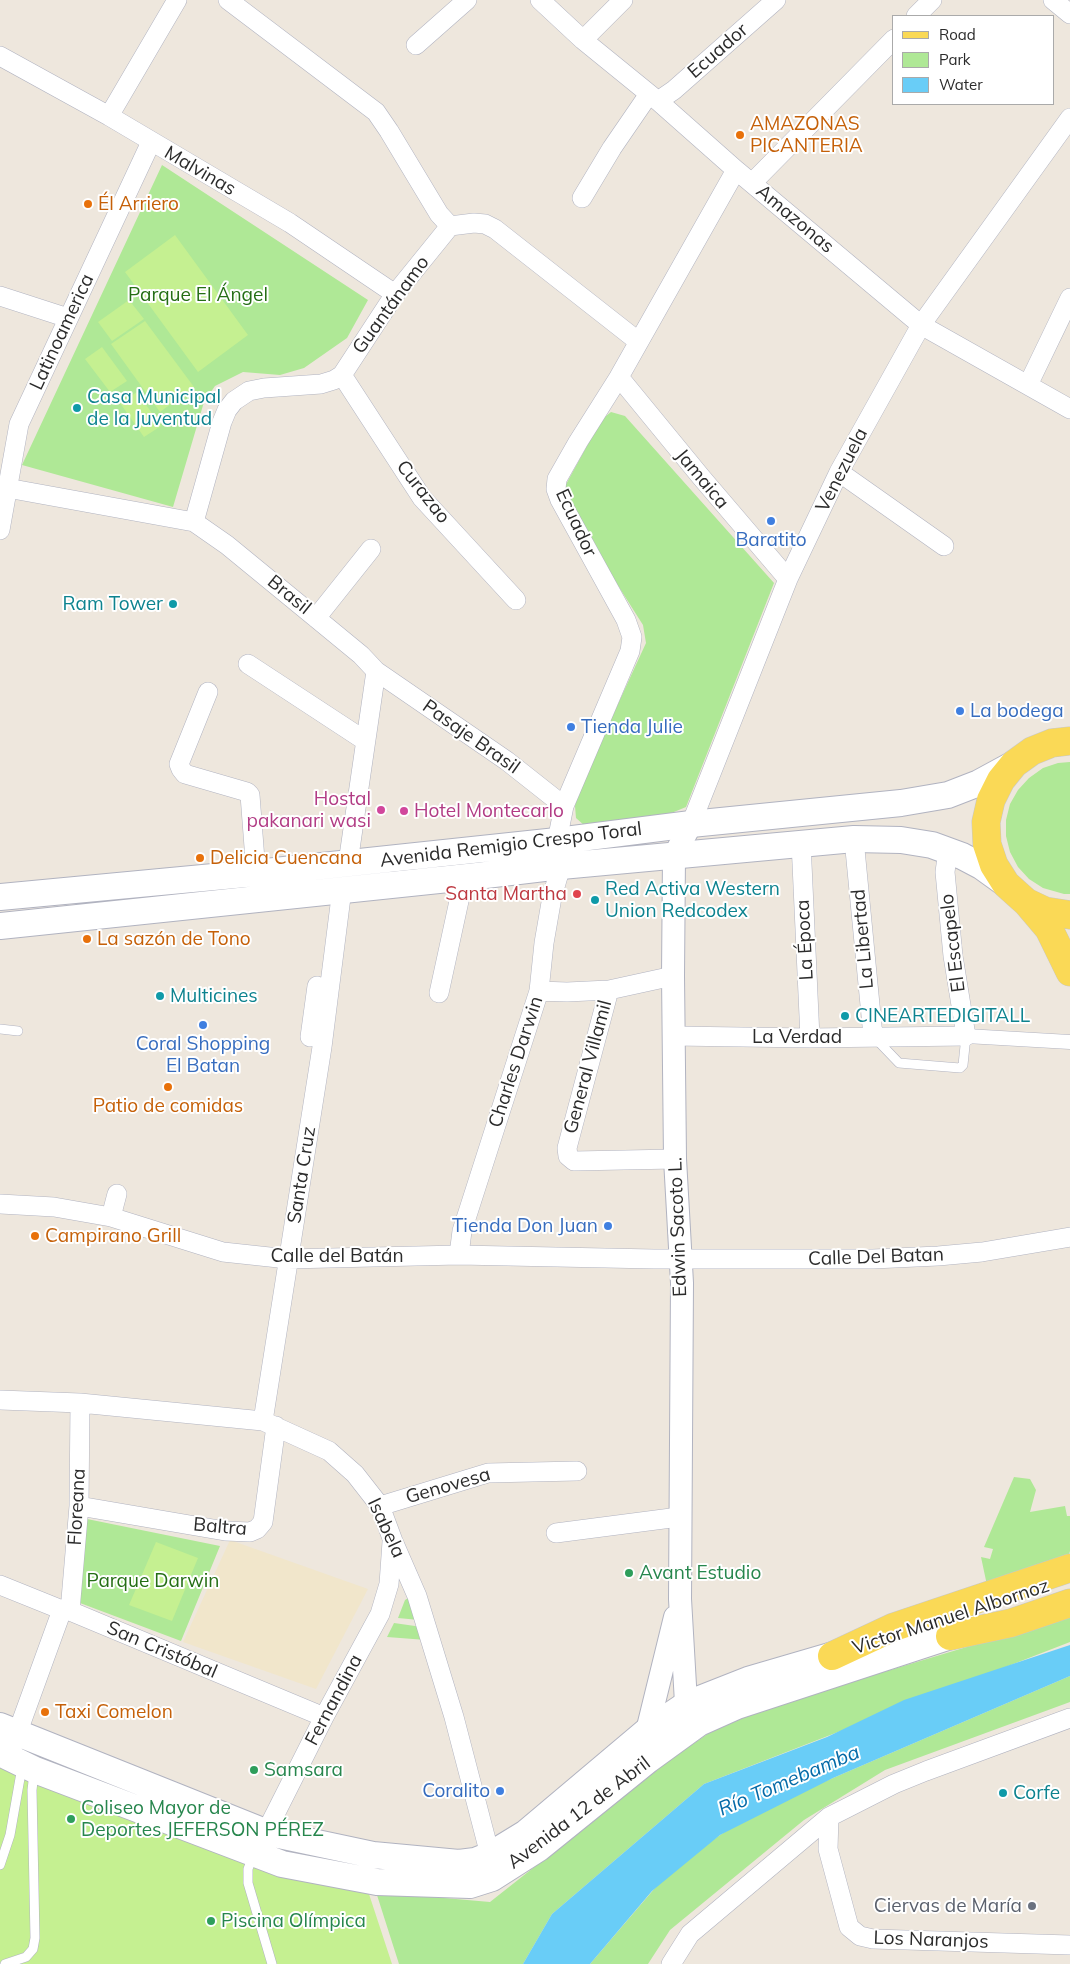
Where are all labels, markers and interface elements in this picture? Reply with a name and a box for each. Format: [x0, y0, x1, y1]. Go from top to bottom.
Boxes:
legend [892, 15, 1055, 105]
street label: Ecuador [683, 19, 753, 83]
text: Road [939, 25, 976, 44]
text: Park [939, 50, 971, 69]
text: Water [939, 75, 983, 94]
place label: AMAZONAS PICANTERIA [750, 113, 863, 157]
marker: AMAZONAS PICANTERIA [734, 129, 746, 141]
street label: Malvinas [160, 141, 240, 201]
street label: Amazonas [751, 180, 839, 258]
place label: Él Arriero [98, 193, 179, 215]
marker: Él Arriero [82, 198, 94, 210]
street label: Guantánamo [348, 252, 434, 358]
street label: Latinoamerica [25, 270, 99, 394]
park label: Parque El Ángel [128, 284, 268, 306]
place label: Casa Municipal de la Juventud [87, 386, 221, 430]
marker: Casa Municipal de la Juventud [71, 402, 83, 414]
street label: Venezuela [811, 424, 873, 516]
street label: Jamaica [670, 444, 734, 514]
street label: Curazao [391, 456, 455, 528]
street label: Ecuador [550, 486, 602, 560]
marker: Baratito [765, 515, 777, 527]
place label: Baratito [735, 529, 807, 551]
street label: Brasil [263, 571, 315, 619]
place label: Ram Tower [63, 593, 163, 615]
marker: Ram Tower [167, 598, 179, 610]
street label: Pasaje Brasil [418, 695, 524, 779]
place label: La bodega [970, 700, 1064, 722]
marker: La bodega [954, 705, 966, 717]
place label: Tienda Julie [581, 716, 683, 738]
marker: Tienda Julie [565, 721, 577, 733]
place label: Hostal pakanari wasi [247, 788, 371, 832]
place label: Hotel Montecarlo [414, 800, 564, 822]
marker: Hostal pakanari wasi [375, 804, 387, 816]
marker: Hotel Montecarlo [398, 805, 410, 817]
street label: Avenida Remigio Crespo Toral [379, 818, 643, 872]
place label: Delicia Cuencana [210, 847, 362, 869]
marker: Delicia Cuencana [194, 852, 206, 864]
place label: Red Activa Western Union Redcodex [605, 878, 780, 922]
place label: Santa Martha [445, 883, 567, 905]
marker: Santa Martha [571, 888, 583, 900]
street label: La Libertad [847, 888, 879, 990]
street label: El Escapelo [936, 893, 970, 993]
marker: Red Activa Western Union Redcodex [589, 894, 601, 906]
street label: La Época [791, 899, 819, 981]
place label: La sazón de Tono [97, 928, 251, 950]
marker: La sazón de Tono [81, 933, 93, 945]
place label: Multicines [170, 985, 258, 1007]
marker: Multicines [154, 990, 166, 1002]
street label: Charles Darwin [484, 993, 548, 1131]
street label: General Villamil [559, 998, 617, 1136]
place label: CINEARTEDIGITALL [855, 1005, 1030, 1027]
marker: CINEARTEDIGITALL [839, 1010, 851, 1022]
marker: Coral Shopping El Batan [197, 1019, 209, 1031]
street label: La Verdad [752, 1026, 842, 1048]
place label: Coral Shopping El Batan [136, 1033, 270, 1077]
marker: Patio de comidas [162, 1081, 174, 1093]
place label: Patio de comidas [93, 1095, 243, 1117]
street label: Santa Cruz [283, 1125, 321, 1225]
street label: Edwin Sacoto L. [664, 1157, 692, 1297]
place label: Tienda Don Juan [452, 1215, 598, 1237]
marker: Tienda Don Juan [602, 1220, 614, 1232]
place label: Campirano Grill [45, 1225, 181, 1247]
marker: Campirano Grill [29, 1230, 41, 1242]
street label: Calle Del Batan [808, 1243, 944, 1271]
street label: Calle del Batán [270, 1245, 404, 1267]
street label: Genovesa [403, 1463, 493, 1509]
street label: Floreana [64, 1468, 90, 1546]
street label: Isabela [362, 1494, 410, 1562]
street label: Baltra [192, 1513, 248, 1541]
place label: Avant Estudio [639, 1562, 761, 1584]
marker: Avant Estudio [623, 1567, 635, 1579]
park label: Parque Darwin [87, 1570, 219, 1592]
street label: Victor Manuel Albornoz [850, 1574, 1052, 1660]
street label: San Cristóbal [103, 1616, 221, 1684]
street label: Fernandina [301, 1651, 367, 1749]
place label: Taxi Comelon [55, 1701, 173, 1723]
marker: Taxi Comelon [39, 1706, 51, 1718]
water label: Río Tomebamba [715, 1740, 863, 1822]
street label: Avenida 12 de Abril [503, 1752, 655, 1874]
place label: Samsara [264, 1759, 343, 1781]
marker: Samsara [248, 1764, 260, 1776]
place label: Coralito [422, 1780, 490, 1802]
place label: Corfe [1013, 1782, 1060, 1804]
marker: Coralito [494, 1785, 506, 1797]
marker: Corfe [997, 1787, 1009, 1799]
place label: Coliseo Mayor de Deportes JEFERSON PÉREZ [81, 1797, 324, 1841]
marker: Coliseo Mayor de Deportes JEFERSON PÉREZ [65, 1813, 77, 1825]
place label: Ciervas de María [874, 1895, 1022, 1917]
marker: Ciervas de María [1026, 1900, 1038, 1912]
place label: Piscina Olímpica [221, 1910, 366, 1932]
marker: Piscina Olímpica [205, 1915, 217, 1927]
street label: Los Naranjos [873, 1927, 989, 1953]

